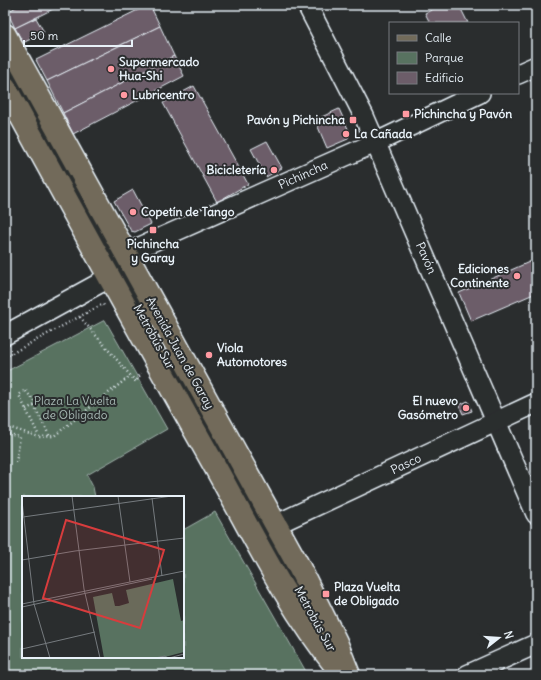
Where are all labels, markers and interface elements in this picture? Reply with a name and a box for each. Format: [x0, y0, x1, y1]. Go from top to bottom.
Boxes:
scale bar [24, 22, 132, 48]
legend [389, 22, 519, 94]
text: 50 m [30, 28, 59, 43]
text: Calle [425, 30, 452, 45]
text: Parque [425, 50, 464, 65]
place label: Supermercado Hua-Shi [119, 54, 200, 83]
marker: Supermercado Hua-Shi [106, 64, 116, 74]
text: Edificio [425, 70, 464, 85]
place label: Lubricentro [132, 87, 195, 102]
marker: Lubricentro [119, 90, 129, 100]
place label: Pichincha y Pavón [414, 106, 512, 122]
marker: Pichincha y Pavón [401, 109, 411, 119]
place label: Pavón y Pichincha [247, 112, 345, 128]
marker: Pavón y Pichincha [348, 115, 358, 125]
place label: La Cañada [354, 126, 413, 141]
marker: La Cañada [341, 129, 351, 139]
street label: Pichincha [276, 157, 330, 192]
place label: Bicicletería [207, 162, 266, 177]
marker: Bicicletería [269, 165, 279, 175]
place label: Copetín de Tango [141, 204, 235, 220]
marker: Copetín de Tango [128, 207, 138, 217]
marker: Pichincha y Garay [148, 225, 158, 235]
place label: Pichincha y Garay [127, 236, 179, 266]
street label: Pavón [413, 240, 440, 276]
place label: Ediciones Continente [450, 261, 510, 290]
marker: Ediciones Continente [512, 271, 522, 281]
street label: Avenida Juan de Garay [143, 294, 218, 412]
street label: Metrobús Sur [130, 302, 179, 372]
place label: Viola Automotores [217, 340, 287, 369]
marker: Viola Automotores [204, 350, 214, 360]
park label: Plaza La Vuelta de Obligado [34, 393, 116, 422]
place label: El nuevo Gasómetro [398, 393, 458, 422]
marker: El nuevo Gasómetro [461, 403, 471, 413]
street label: Pasco [388, 450, 424, 477]
inset map [22, 496, 184, 658]
place label: Plaza Vuelta de Obligado [334, 579, 400, 609]
street label: Metrobús Sur [291, 584, 340, 654]
marker: Plaza Vuelta de Obligado [321, 589, 331, 599]
north arrow [479, 618, 519, 658]
text: N [501, 629, 516, 641]

